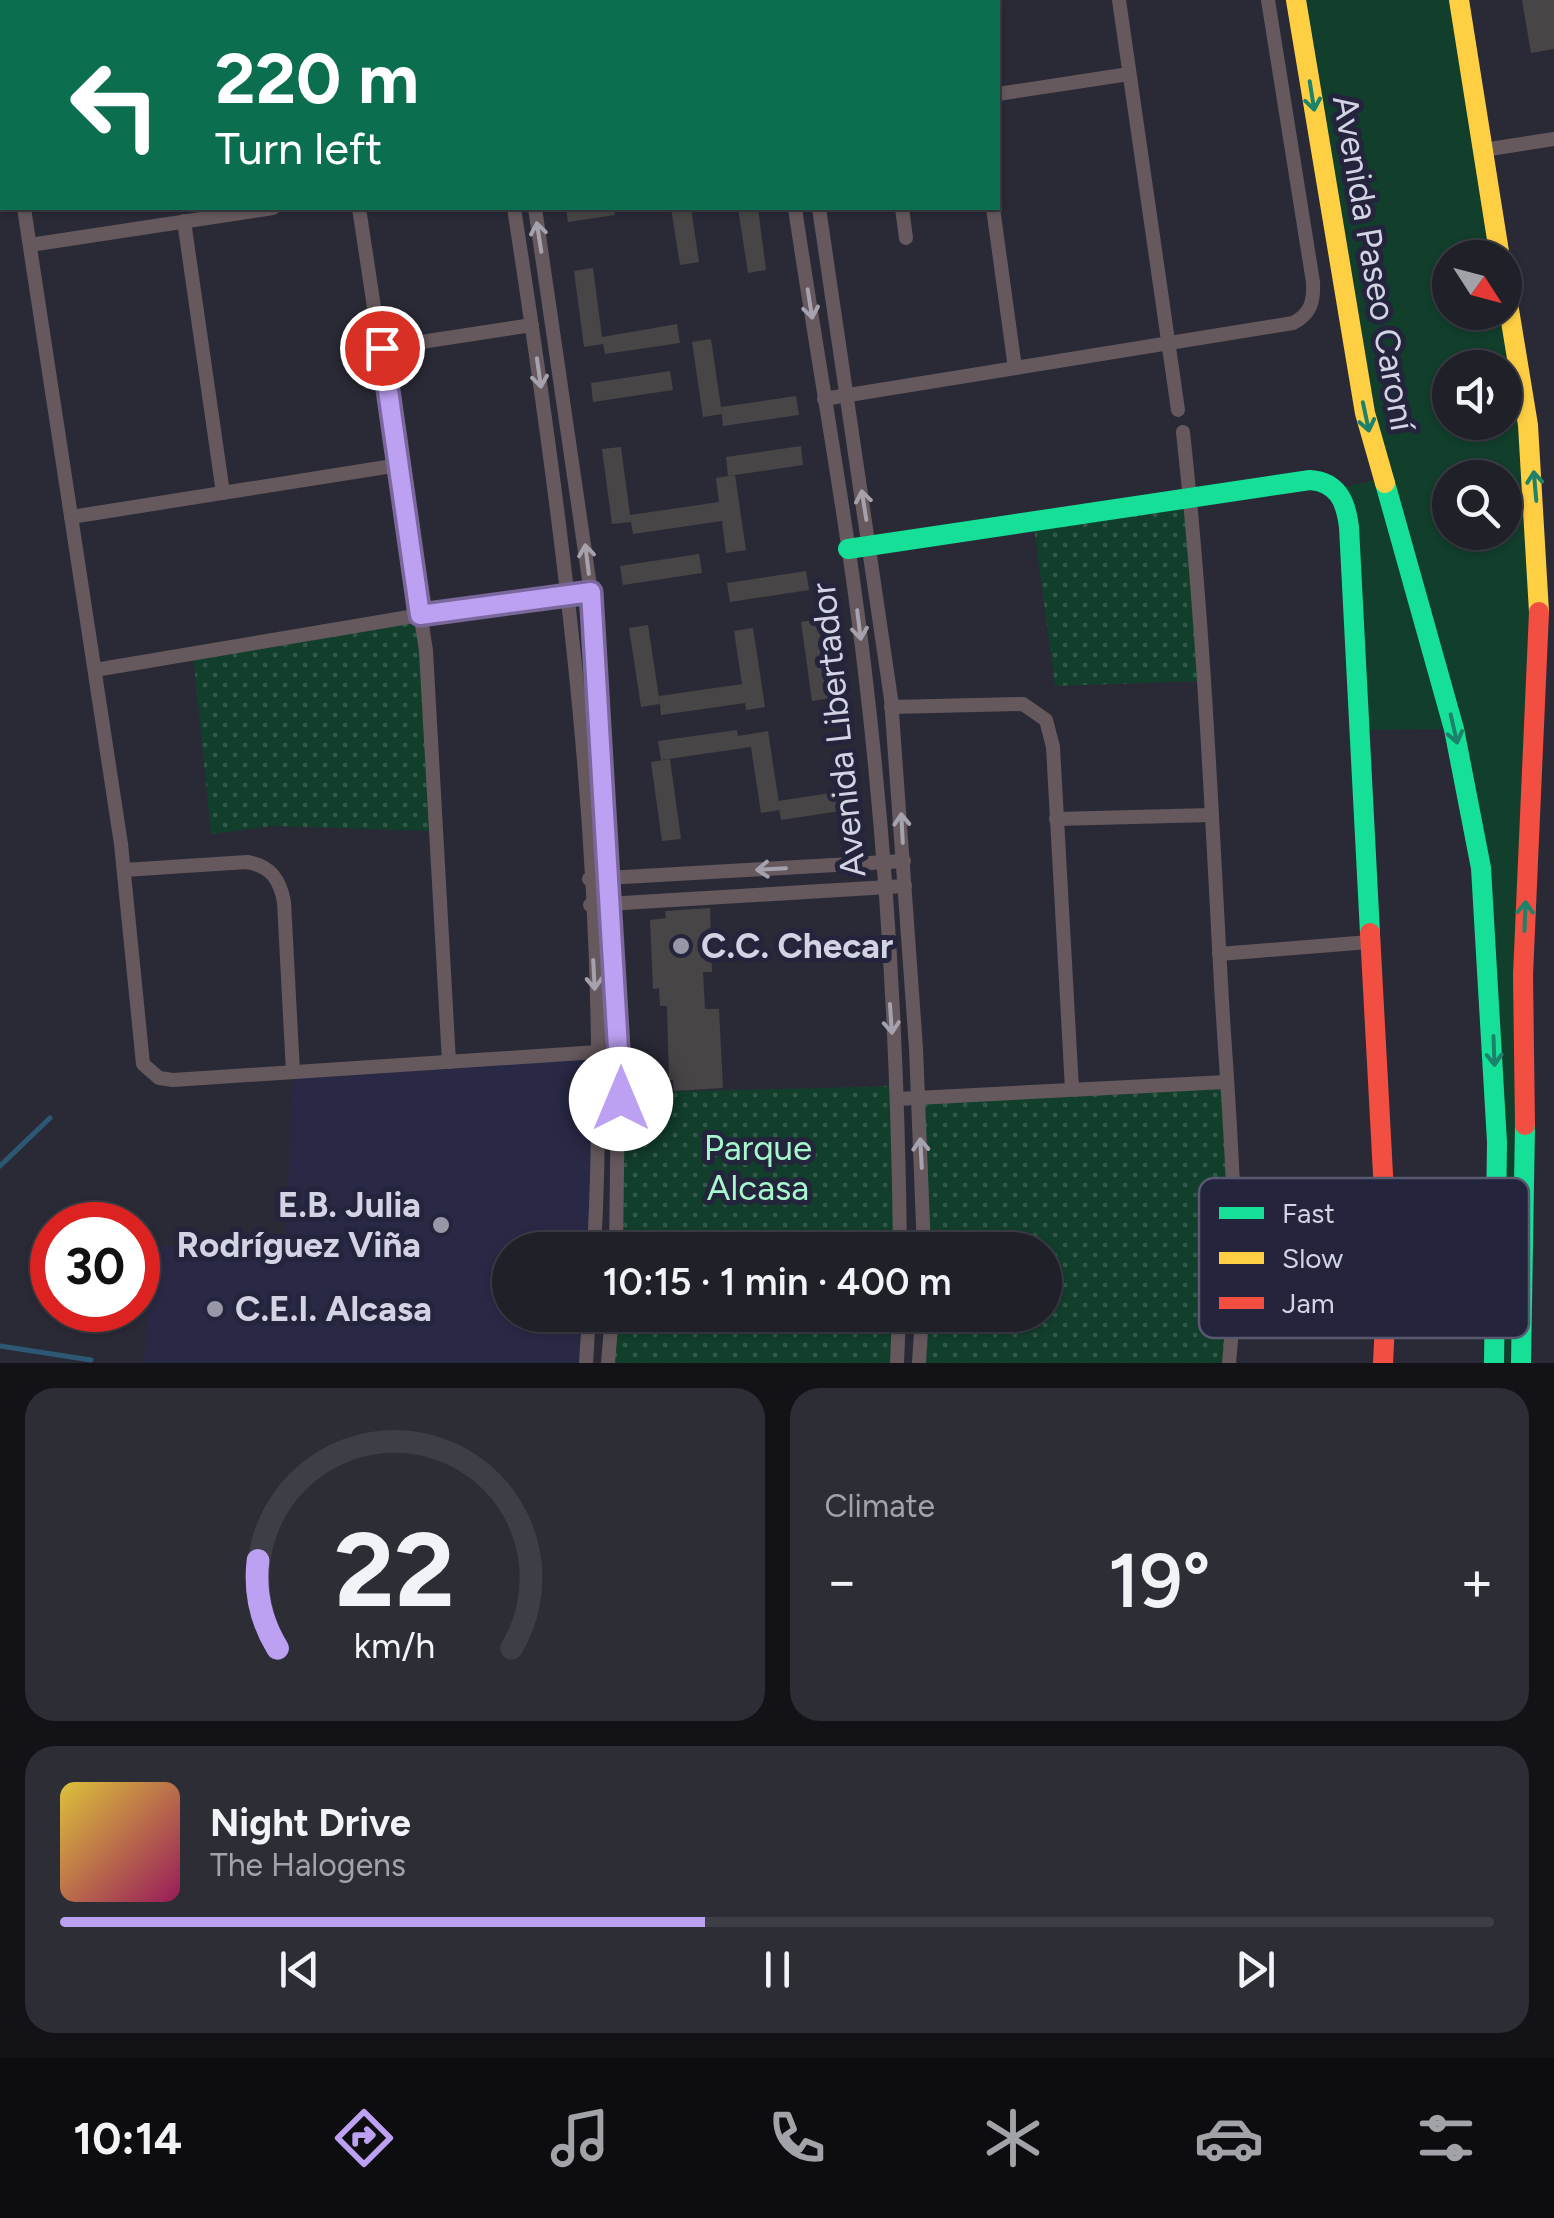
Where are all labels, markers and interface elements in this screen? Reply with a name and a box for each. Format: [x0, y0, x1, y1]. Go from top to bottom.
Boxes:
text: 220 m [215, 36, 419, 121]
icon: left [50, 40, 180, 170]
one-way arrow [1303, 80, 1321, 112]
street label: Avenida Paseo Caroní [1324, 92, 1425, 436]
text: Turn left [215, 121, 382, 175]
one-way arrow [530, 222, 548, 254]
north arrow [1432, 240, 1522, 330]
map controls [1432, 240, 1522, 550]
one-way arrow [801, 287, 819, 320]
pin [340, 306, 425, 391]
icon: arrive [355, 321, 410, 376]
button: sound [1432, 350, 1522, 440]
one-way arrow [531, 356, 549, 389]
one-way arrow [1358, 400, 1376, 432]
button: search [1432, 460, 1522, 550]
one-way arrow [1525, 471, 1544, 503]
one-way arrow [854, 490, 873, 522]
one-way arrow [577, 543, 596, 575]
street label: Avenida Libertador [802, 580, 874, 880]
one-way arrow [850, 608, 869, 641]
one-way arrow [1446, 712, 1464, 744]
one-way arrow [892, 813, 911, 845]
one-way arrow [756, 860, 788, 879]
one-way arrow [1515, 900, 1534, 932]
place label: C.C. Checar [701, 925, 893, 967]
marker: C.C. Checar [670, 935, 692, 957]
one-way arrow [585, 959, 604, 991]
one-way arrow [882, 1002, 901, 1034]
one-way arrow [1484, 1035, 1503, 1067]
position arrow [569, 1047, 673, 1151]
park label: Parque Alcasa [704, 1127, 812, 1209]
one-way arrow [912, 1137, 931, 1169]
legend [1199, 1178, 1529, 1338]
place label: E.B. Julia Rodríguez Viña [177, 1184, 421, 1266]
text: Fast [1282, 1196, 1335, 1230]
speed limit sign: 30 [30, 1202, 160, 1332]
marker: E.B. Julia Rodríguez Viña [430, 1214, 452, 1236]
text: Slow [1282, 1241, 1343, 1275]
text: 10:15 · 1 min · 400 m [603, 1259, 952, 1305]
text: Jam [1282, 1286, 1335, 1320]
place label: C.E.I. Alcasa [235, 1288, 432, 1330]
marker: C.E.I. Alcasa [204, 1298, 226, 1320]
text: Climate [825, 1487, 935, 1525]
text: 22 [335, 1507, 455, 1632]
text: 19° [1108, 1536, 1211, 1626]
text: − [825, 1548, 859, 1614]
text: + [1460, 1548, 1494, 1614]
text: km/h [354, 1624, 436, 1667]
text: Night Drive [210, 1800, 411, 1846]
text: The Halogens [210, 1846, 406, 1884]
icon: previous [272, 1942, 327, 1997]
icon: pause [750, 1942, 805, 1997]
icon: next [1228, 1942, 1283, 1997]
icon: directions [329, 2103, 399, 2173]
icon: music [545, 2103, 615, 2173]
icon: phone [762, 2103, 832, 2173]
icon: climate [978, 2103, 1048, 2173]
icon: car [1194, 2103, 1264, 2173]
icon: filters [1411, 2103, 1481, 2173]
text: 10:14 [73, 2111, 182, 2165]

